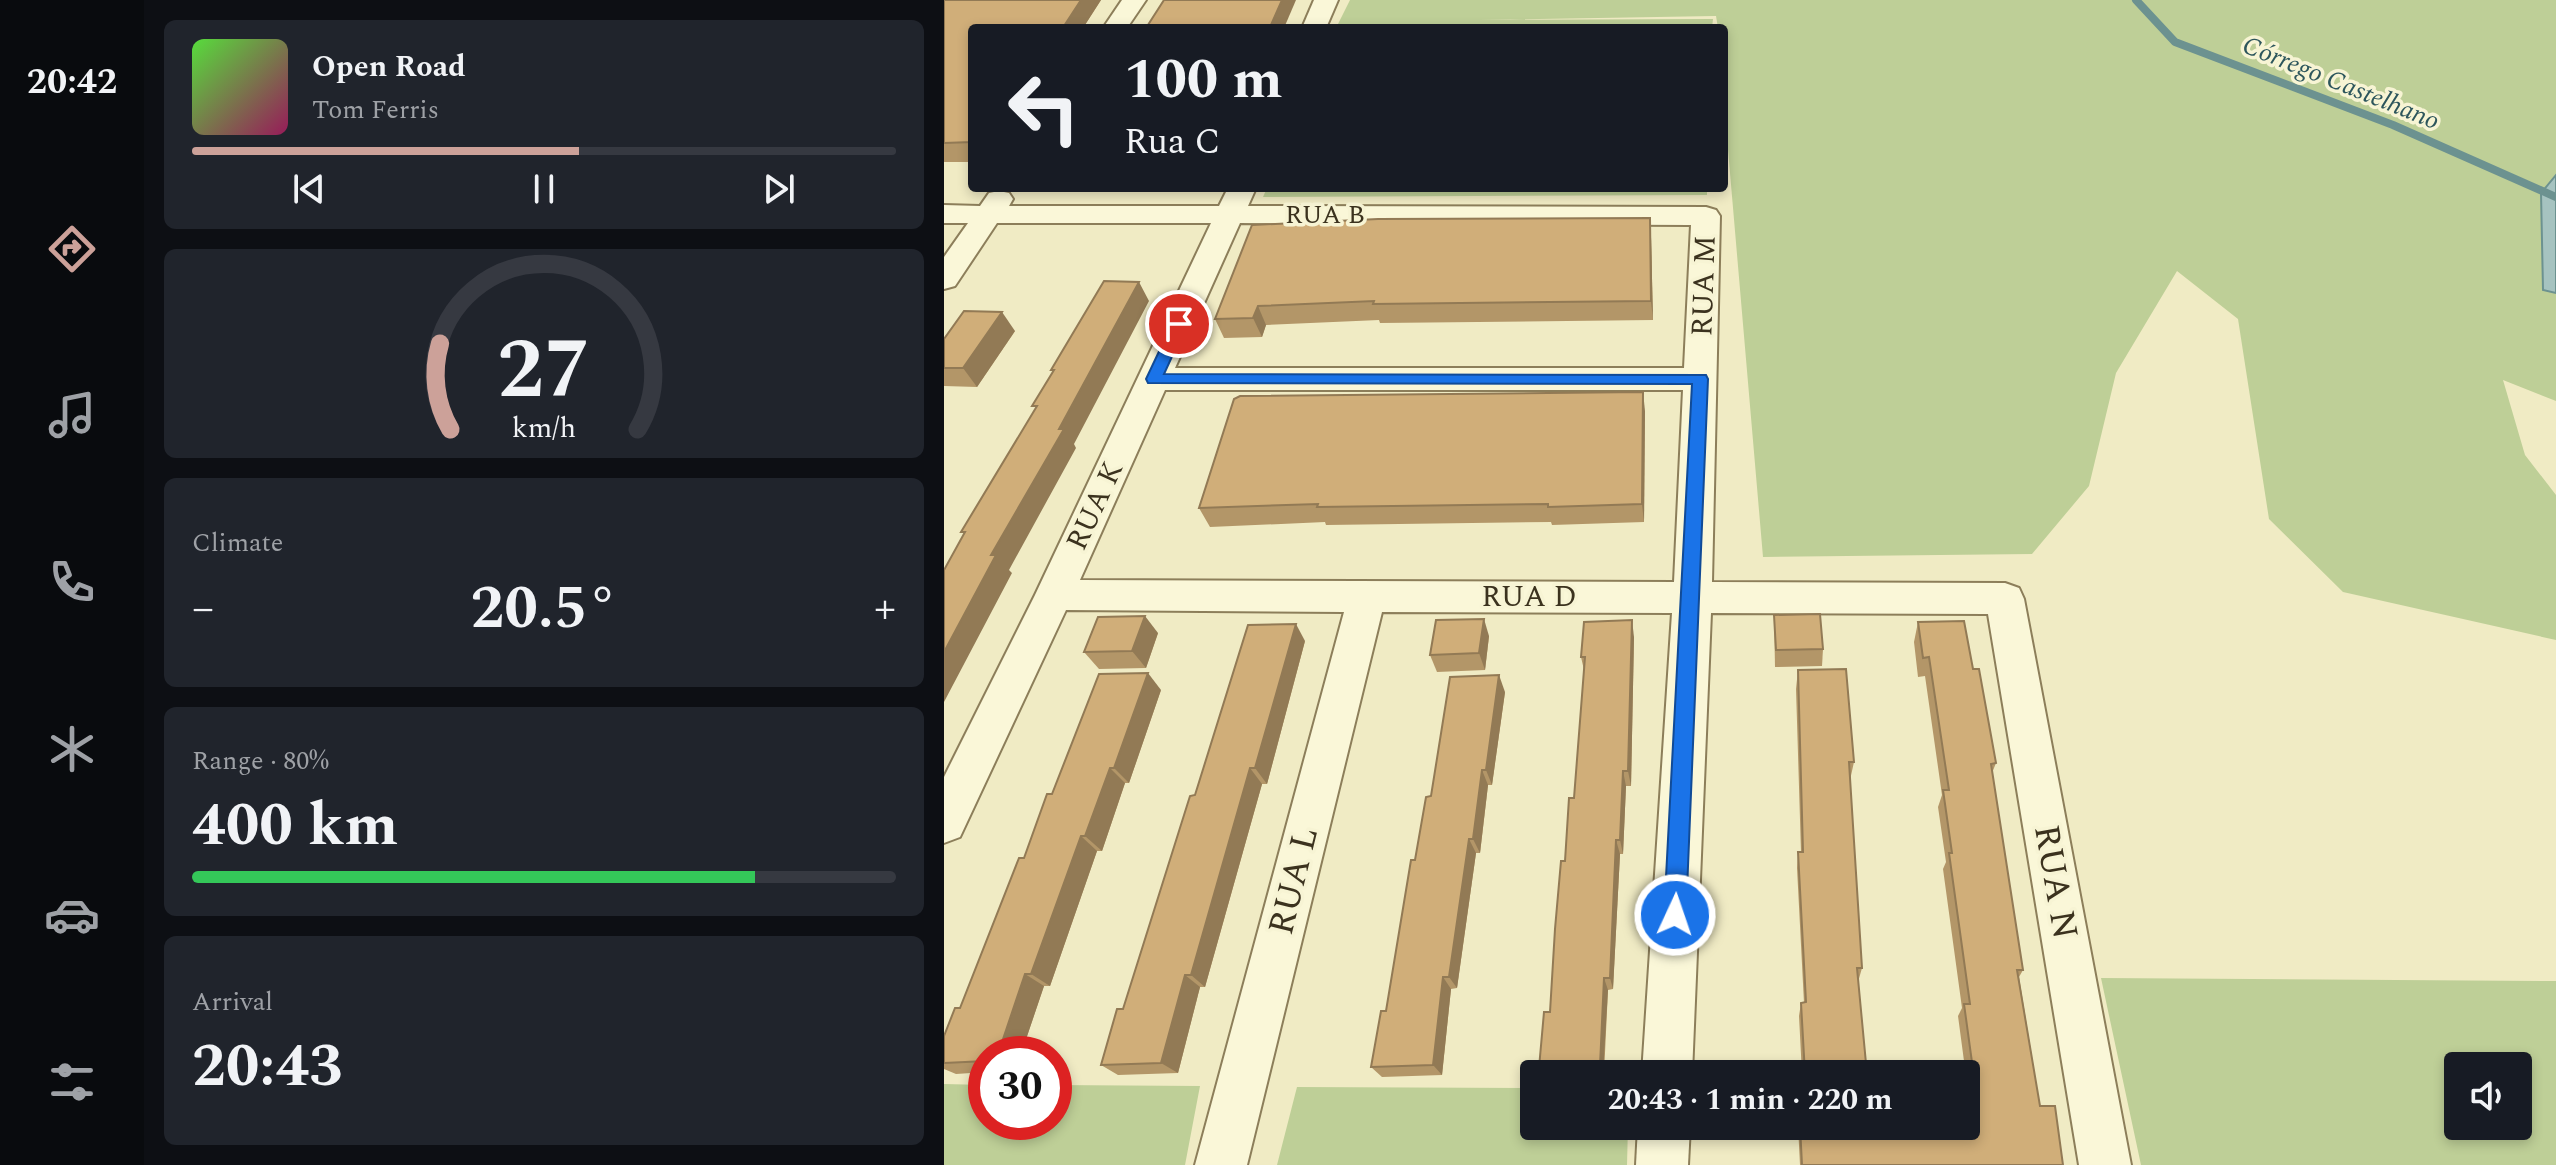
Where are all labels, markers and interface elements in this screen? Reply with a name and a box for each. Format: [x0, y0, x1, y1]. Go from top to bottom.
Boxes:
water label: Córrego Castelhano [2236, 25, 2446, 141]
text: 100 m [1124, 38, 1283, 123]
text: Open Road [312, 44, 466, 90]
text: 20:42 [27, 55, 117, 110]
icon: left [992, 56, 1096, 160]
text: Tom Ferris [312, 90, 439, 130]
text: Rua C [1124, 115, 1221, 170]
icon: previous [287, 167, 331, 211]
icon: pause [522, 167, 566, 211]
icon: next [757, 167, 801, 211]
street label: RUA B [1285, 195, 1365, 235]
icon: directions [44, 221, 100, 277]
street label: RUA M [1679, 235, 1729, 337]
pin [1145, 290, 1213, 358]
icon: arrive [1157, 302, 1201, 346]
text: 27 [497, 307, 591, 434]
icon: music [44, 387, 100, 443]
text: km/h [512, 407, 576, 450]
street label: RUA K [1054, 453, 1136, 558]
text: Climate [192, 523, 283, 563]
icon: phone [44, 554, 100, 610]
text: 20.5° [470, 563, 618, 655]
street label: RUA D [1481, 574, 1577, 620]
text: − [192, 575, 214, 642]
text: + [874, 575, 896, 642]
icon: climate [44, 721, 100, 777]
text: Range · 80% [192, 741, 329, 781]
text: 400 km [192, 780, 398, 872]
street label: RUA N [2018, 820, 2092, 944]
street label: RUA L [1254, 821, 1334, 941]
position arrow [1633, 873, 1717, 957]
icon: car [44, 887, 100, 943]
text: Arrival [192, 982, 273, 1022]
text: 20:43 [192, 1021, 343, 1113]
speed limit sign: 30 [968, 1036, 1072, 1140]
map controls [2444, 1052, 2532, 1140]
button: sound [2444, 1052, 2532, 1140]
icon: filters [44, 1054, 100, 1110]
text: 20:43 · 1 min · 220 m [1607, 1077, 1893, 1123]

